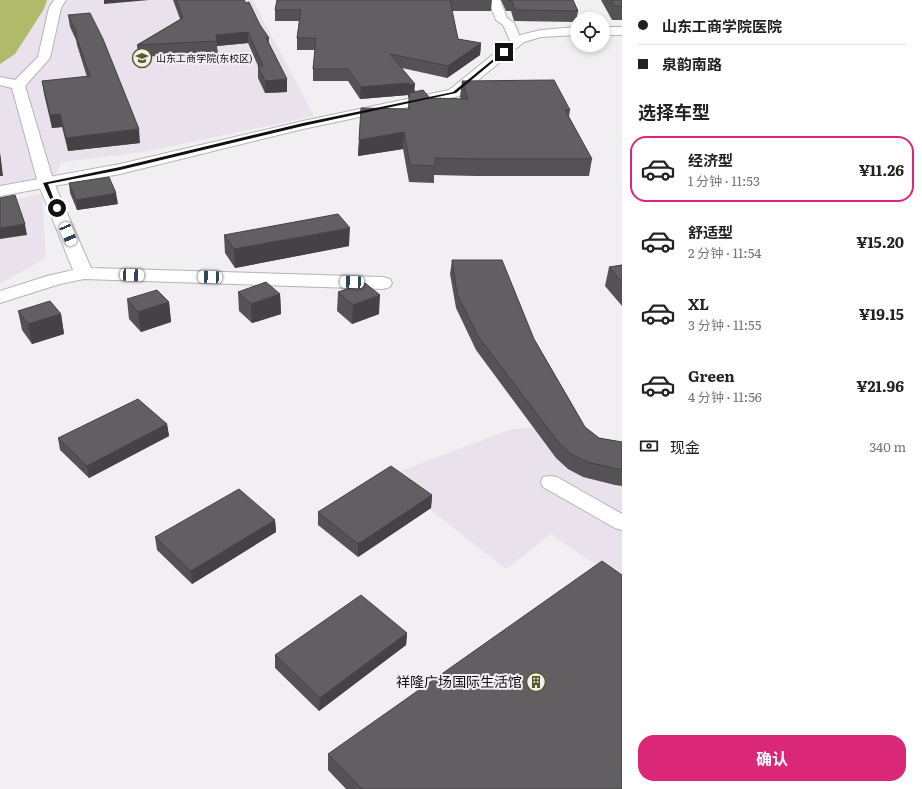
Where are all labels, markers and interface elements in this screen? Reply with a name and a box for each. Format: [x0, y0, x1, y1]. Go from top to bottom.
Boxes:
map controls [570, 12, 610, 52]
button: locate [570, 12, 610, 52]
text: 山东工商学院医院 [662, 14, 782, 37]
route end [495, 43, 513, 61]
school or university icon: 山东工商学院(东校区) [131, 47, 153, 69]
place label: 山东工商学院(东校区) [156, 50, 253, 65]
text: 泉韵南路 [662, 52, 722, 75]
text: 选择车型 [638, 98, 710, 125]
text: 经济型 [688, 148, 733, 171]
icon: car [640, 151, 676, 187]
text: ¥11.26 [859, 158, 904, 181]
text: 1 分钟 · 11:53 [688, 171, 760, 190]
route start [48, 199, 66, 217]
text: 舒适型 [688, 220, 733, 243]
car [58, 221, 78, 247]
icon: car [640, 223, 676, 259]
text: ¥15.20 [856, 230, 904, 253]
text: 2 分钟 · 11:54 [688, 243, 761, 262]
car [120, 269, 144, 281]
car [198, 271, 222, 283]
car [340, 276, 364, 288]
text: XL [688, 292, 709, 315]
icon: car [640, 295, 676, 331]
text: ¥19.15 [859, 302, 904, 325]
text: 3 分钟 · 11:55 [688, 315, 761, 334]
text: Green [688, 364, 735, 387]
icon: car [640, 367, 676, 403]
text: ¥21.96 [856, 374, 904, 397]
text: 4 分钟 · 11:56 [688, 387, 762, 406]
icon: cash [638, 435, 660, 457]
text: 现金 [670, 435, 700, 458]
text: 340 m [869, 437, 906, 456]
place label: 祥隆广场国际生活馆 [396, 671, 522, 691]
building icon: 祥隆广场国际生活馆 [525, 671, 547, 693]
button: 确认 [638, 735, 906, 781]

